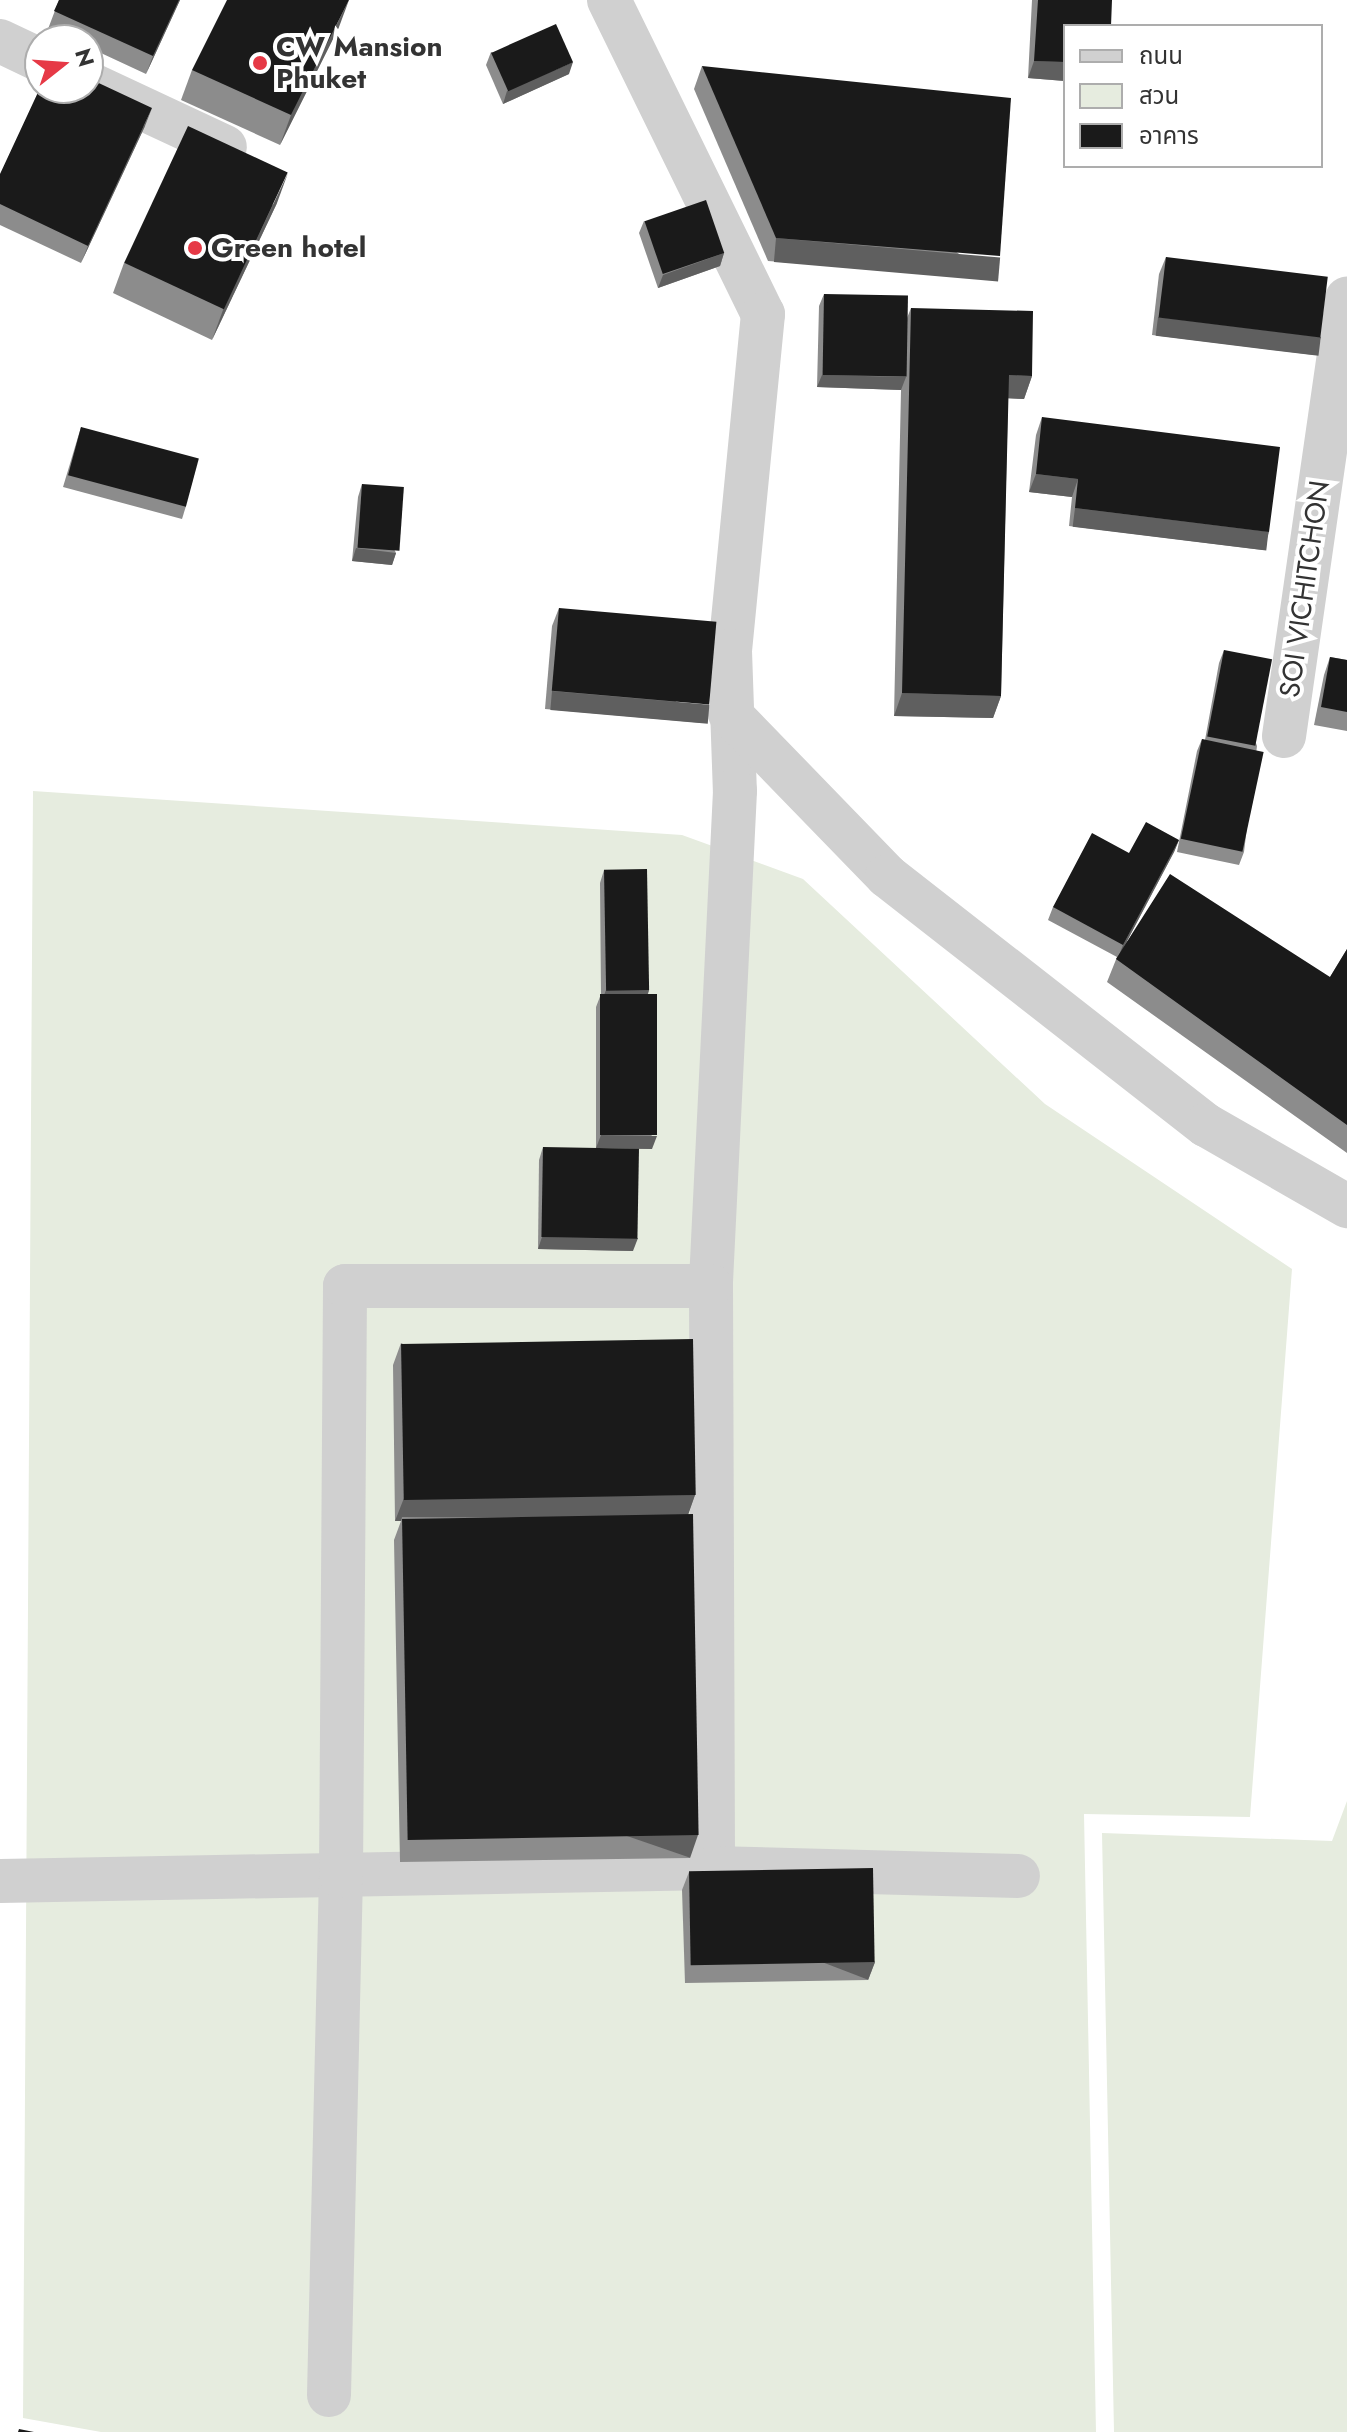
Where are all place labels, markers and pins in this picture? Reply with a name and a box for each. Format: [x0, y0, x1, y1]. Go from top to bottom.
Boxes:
place label: CW Mansion Phuket [276, 30, 443, 96]
marker: CW Mansion Phuket [251, 54, 269, 72]
place label: Green hotel [211, 231, 366, 265]
marker: Green hotel [186, 239, 204, 257]

